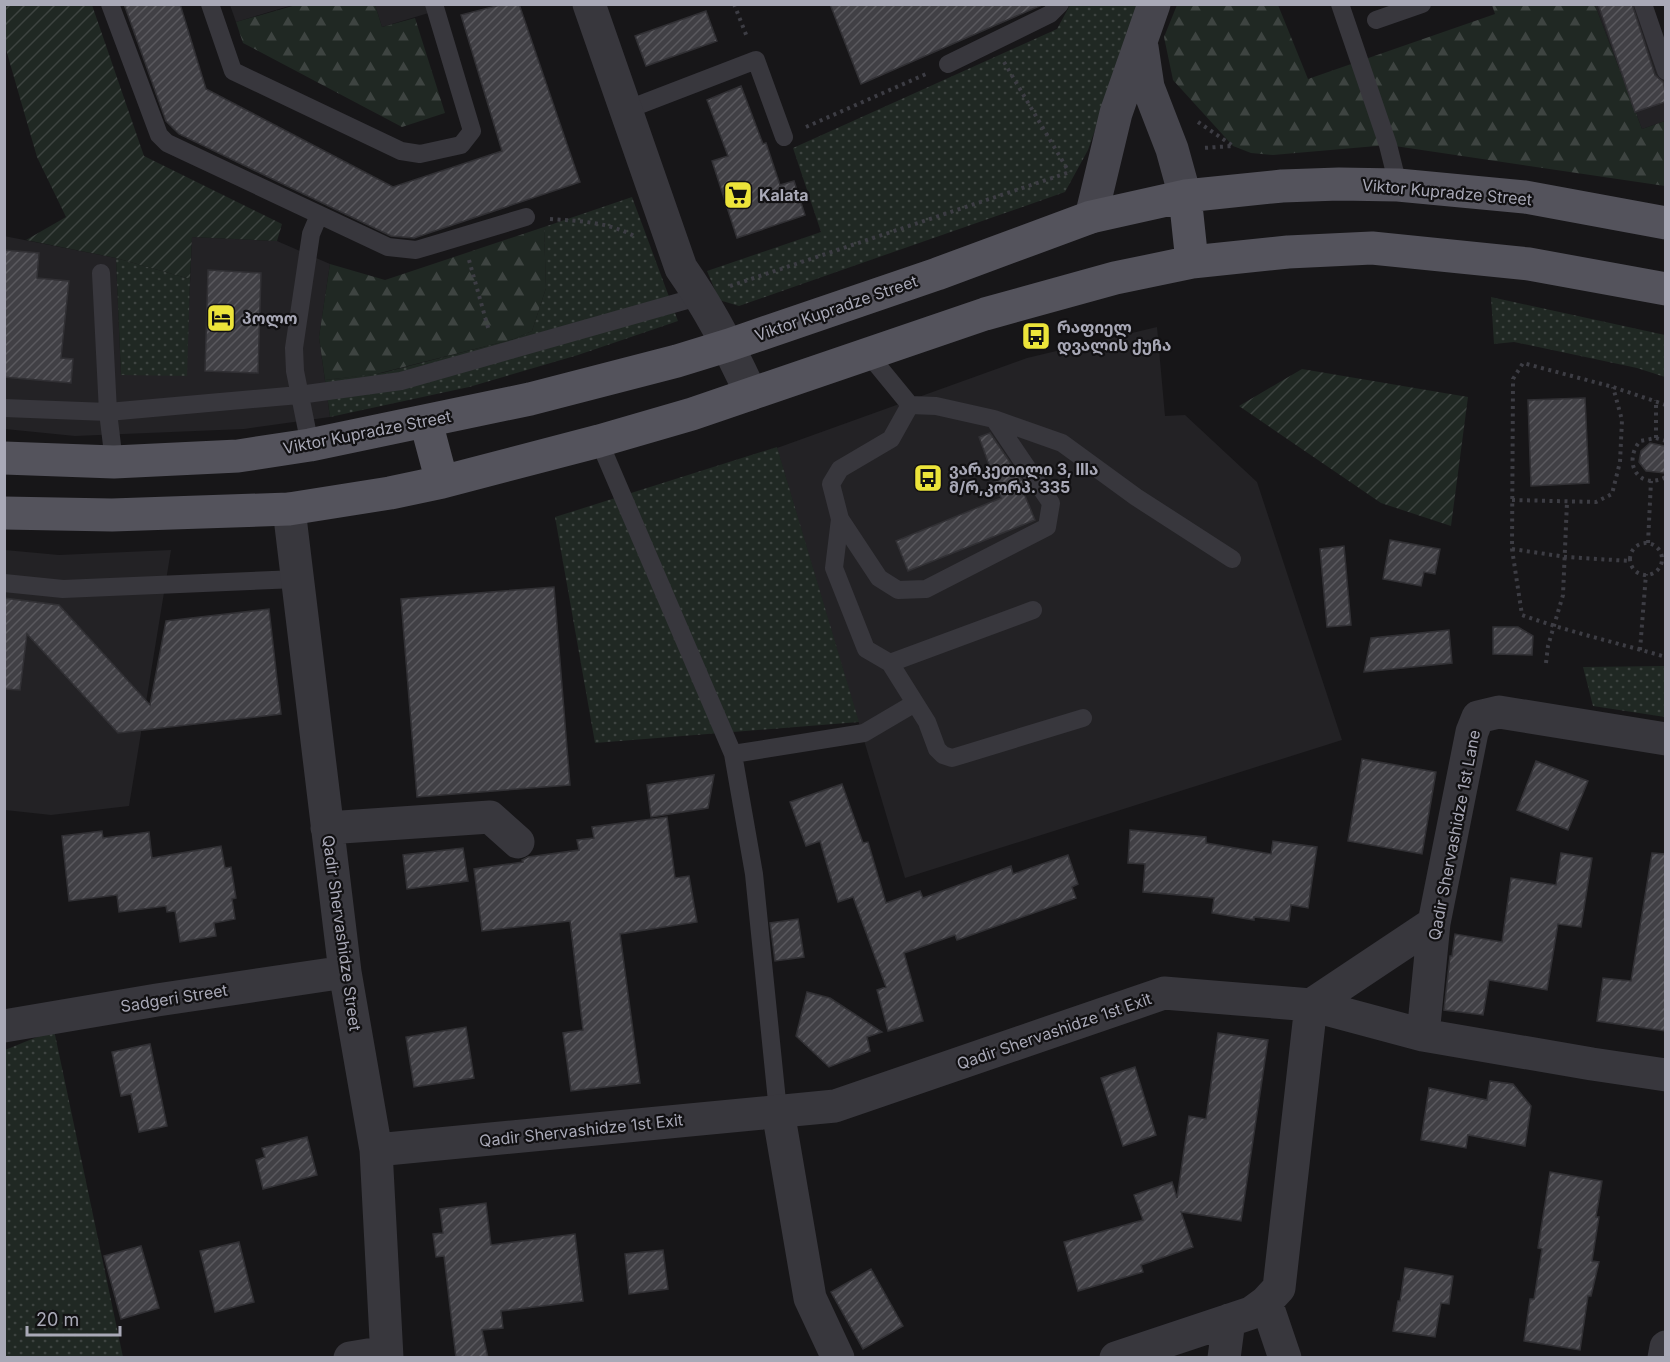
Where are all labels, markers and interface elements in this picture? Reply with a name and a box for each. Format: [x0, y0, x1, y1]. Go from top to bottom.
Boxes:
street label: Viktor Kupradze Street [1361, 175, 1533, 209]
supermarket icon: Kalata [722, 179, 754, 211]
place label: Kalata [759, 185, 809, 205]
street label: Viktor Kupradze Street [752, 271, 920, 345]
hotel icon: პოლო [205, 302, 237, 334]
place label: პოლო [242, 308, 297, 329]
place label: რაფიელ დვალის ქუჩა [1057, 317, 1171, 356]
bus stop icon: რაფიელ დვალის ქუჩა [1020, 320, 1052, 352]
street label: Viktor Kupradze Street [281, 406, 453, 458]
place label: ვარკეთილი 3, IIIა მ/რ,კორპ. 335 [949, 459, 1098, 497]
bus stop icon: ვარკეთილი 3, IIIა მ/რ,კორპ. 335 [912, 462, 944, 494]
street label: Qadir Shervashidze 1st Lane [1424, 728, 1484, 942]
street label: Qadir Shervashidze Street [318, 834, 366, 1032]
street label: Sadgeri Street [119, 980, 229, 1016]
street label: Qadir Shervashidze 1st Exit [954, 988, 1154, 1074]
street label: Qadir Shervashidze 1st Exit [478, 1109, 684, 1151]
scale bar [27, 1299, 120, 1337]
text: 20 m [36, 1309, 79, 1330]

